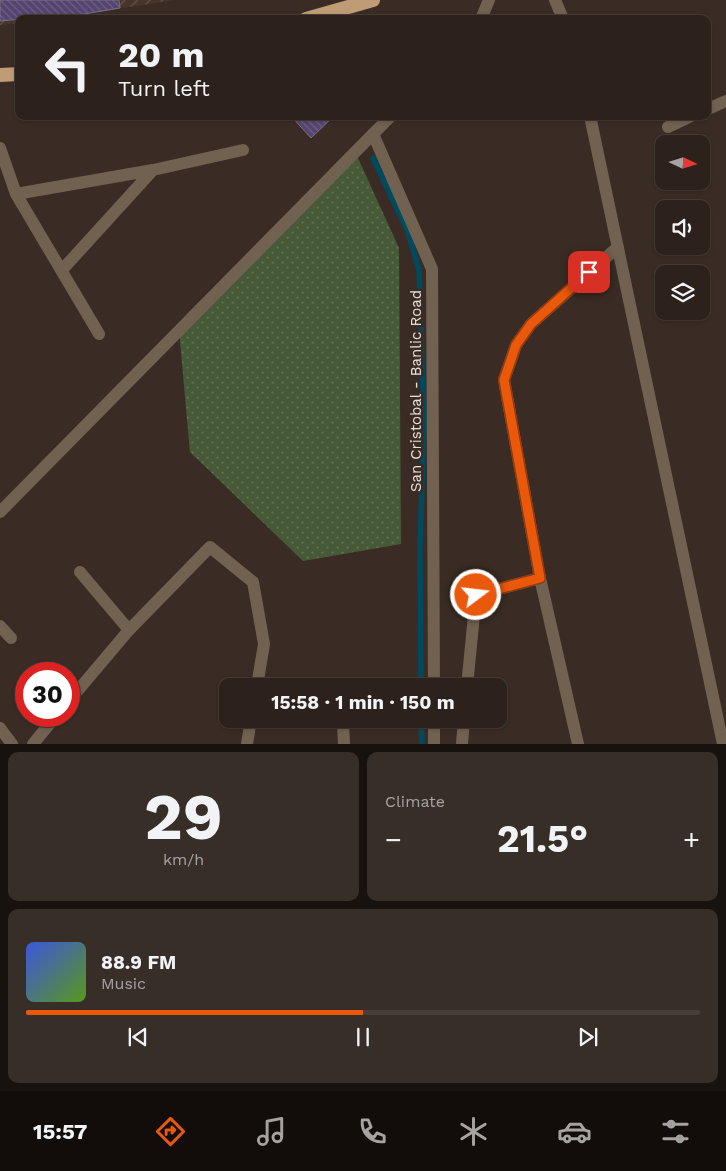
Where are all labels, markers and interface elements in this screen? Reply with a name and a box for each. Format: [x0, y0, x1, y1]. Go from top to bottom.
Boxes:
text: 20 m [118, 34, 204, 76]
icon: left [35, 35, 100, 100]
text: Turn left [118, 76, 210, 101]
north arrow [655, 135, 710, 190]
map controls [655, 135, 710, 320]
button: sound [655, 200, 710, 255]
pin [568, 251, 610, 293]
icon: arrive [575, 258, 603, 286]
button: layers [655, 265, 710, 320]
street label: San Cristobal - Banlic Road [407, 290, 425, 492]
position arrow [449, 568, 501, 620]
speed limit sign: 30 [15, 662, 80, 727]
text: 15:58 · 1 min · 150 m [271, 691, 455, 714]
text: 29 [144, 779, 223, 855]
text: Climate [385, 792, 445, 811]
text: 21.5° [497, 817, 588, 861]
text: − [385, 823, 402, 856]
text: + [683, 823, 700, 856]
text: km/h [163, 850, 204, 869]
text: 88.9 FM [101, 951, 176, 974]
text: Music [101, 974, 146, 993]
icon: previous [124, 1023, 152, 1051]
icon: pause [349, 1023, 377, 1051]
icon: next [574, 1023, 602, 1051]
icon: directions [153, 1114, 188, 1149]
icon: music [254, 1114, 289, 1149]
icon: phone [355, 1114, 390, 1149]
icon: climate [456, 1114, 491, 1149]
icon: car [557, 1114, 592, 1149]
icon: filters [658, 1114, 693, 1149]
text: 15:57 [33, 1119, 87, 1144]

